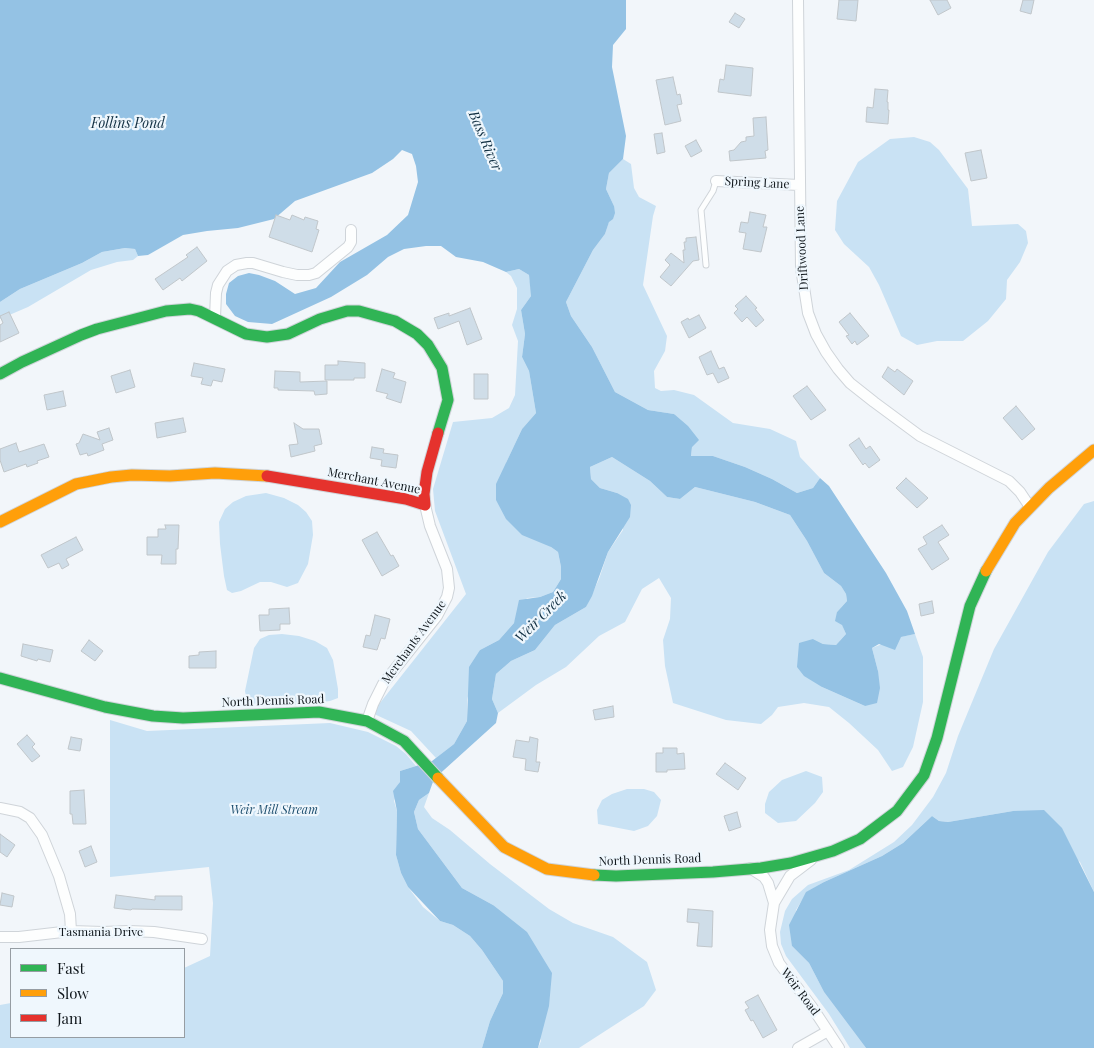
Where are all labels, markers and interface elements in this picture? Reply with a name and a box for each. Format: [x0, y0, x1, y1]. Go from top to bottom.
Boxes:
water label: Bass River [465, 109, 505, 173]
water label: Follins Pond [91, 116, 165, 132]
street label: Spring Lane [724, 174, 790, 192]
street label: Driftwood Lane [793, 206, 811, 290]
street label: Merchant Avenue [326, 465, 422, 497]
water label: Weir Creek [512, 588, 570, 646]
street label: Merchants Avenue [379, 597, 449, 687]
street label: North Dennis Road [221, 692, 325, 710]
park label: Weir Mill Stream [230, 803, 318, 817]
street label: North Dennis Road [598, 851, 702, 869]
street label: Tasmania Drive [59, 925, 143, 939]
legend [10, 948, 185, 1038]
text: Fast [57, 958, 85, 978]
street label: Weir Road [778, 966, 822, 1018]
text: Slow [57, 983, 89, 1003]
text: Jam [57, 1008, 82, 1028]

